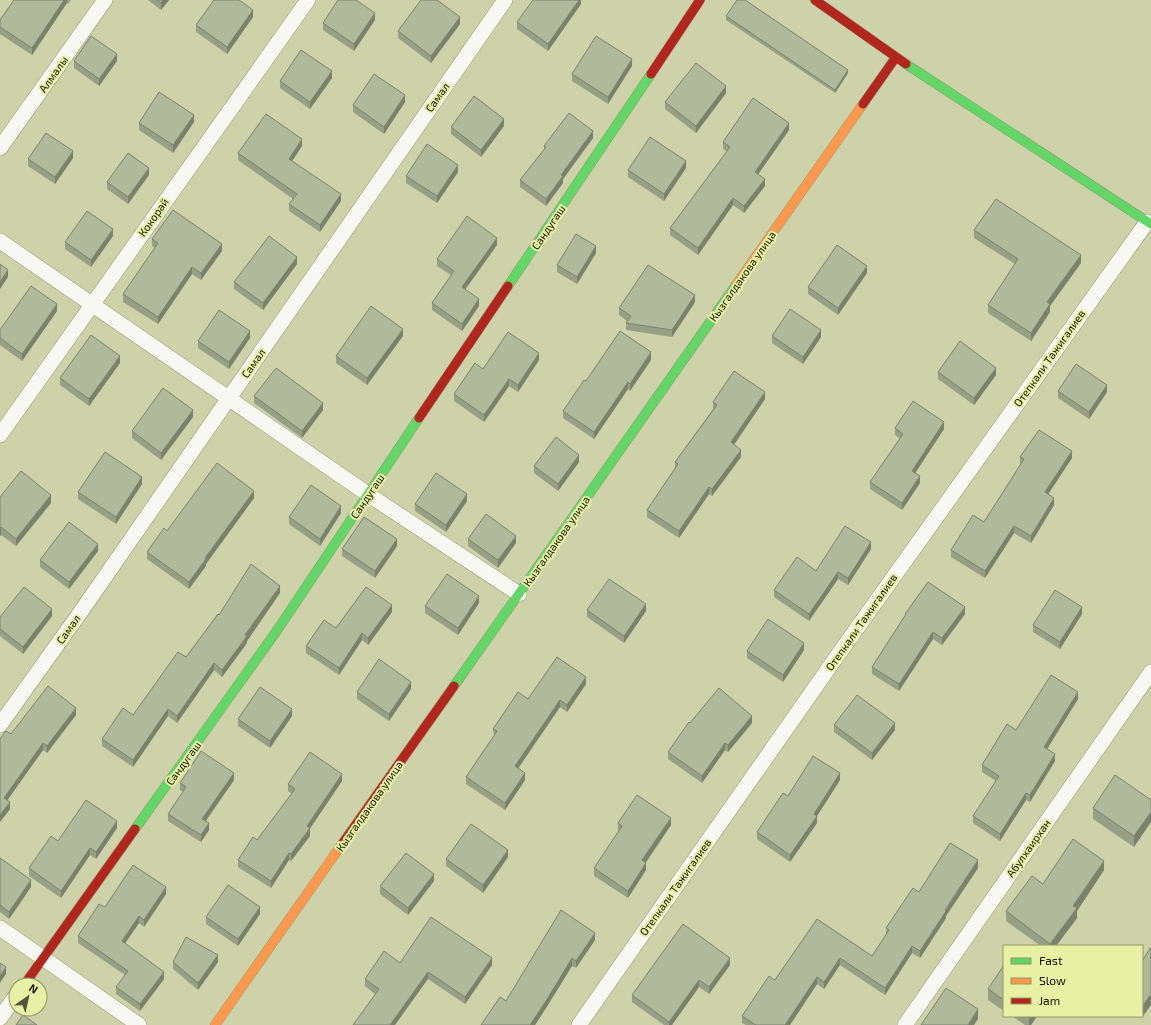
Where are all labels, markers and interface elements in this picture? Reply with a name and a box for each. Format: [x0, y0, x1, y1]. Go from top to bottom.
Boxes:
street label: Алмалы [36, 53, 70, 95]
street label: Самал [422, 80, 452, 114]
street label: Кокорай [135, 195, 171, 239]
street label: Сандугаш [528, 202, 568, 252]
street label: Кызгалдакова улица [706, 228, 779, 324]
street label: Отепкали Тажигалиев [1011, 307, 1087, 409]
street label: Самал [238, 346, 268, 380]
street label: Сандугаш [347, 471, 387, 521]
street label: Кызгалдакова улица [520, 493, 593, 589]
street label: Отепкали Тажигалиев [823, 571, 899, 673]
street label: Самал [53, 612, 83, 646]
street label: Сандугаш [163, 739, 204, 788]
street label: Кызгалдакова улица [333, 758, 406, 854]
street label: Абулхаирхан [1003, 816, 1054, 880]
street label: Отепкали Тажигалиев [637, 836, 713, 938]
legend [1003, 945, 1143, 1017]
text: Fast [1039, 953, 1063, 967]
text: Slow [1039, 973, 1066, 987]
north arrow [8, 977, 48, 1017]
text: N [27, 981, 41, 996]
text: Jam [1039, 993, 1060, 1007]

